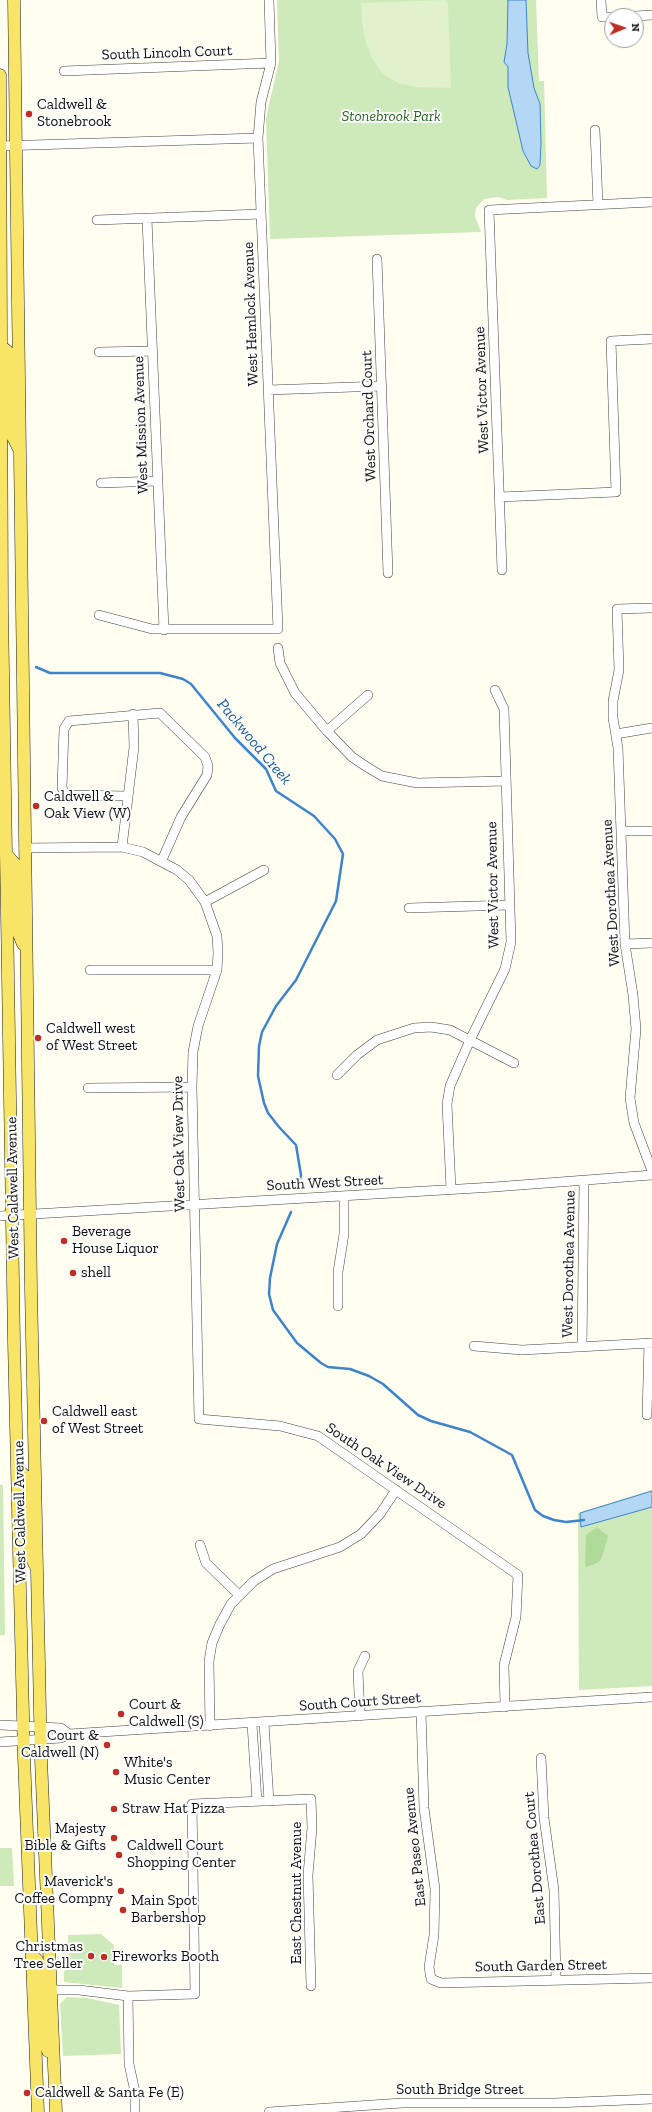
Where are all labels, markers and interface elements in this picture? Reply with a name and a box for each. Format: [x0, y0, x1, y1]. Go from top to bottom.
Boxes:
north arrow [604, 8, 644, 48]
text: N [629, 23, 642, 32]
street label: South Lincoln Court [101, 42, 233, 64]
place label: Caldwell & Stonebrook [37, 96, 111, 131]
park label: Stonebrook Park [341, 108, 441, 126]
marker: Caldwell & Stonebrook [24, 109, 34, 119]
street label: West Hemlock Avenue [239, 242, 263, 386]
street label: West Victor Avenue [471, 326, 493, 454]
street label: West Orchard Court [358, 350, 380, 482]
street label: West Mission Avenue [130, 356, 152, 494]
water label: Packwood Creek [213, 695, 295, 789]
place label: Caldwell & Oak View (W) [44, 788, 131, 823]
marker: Caldwell & Oak View (W) [31, 801, 41, 811]
street label: West Dorothea Avenue [598, 819, 624, 967]
street label: West Victor Avenue [483, 821, 503, 949]
place label: Caldwell west of West Street [46, 1020, 137, 1055]
marker: Caldwell west of West Street [33, 1033, 43, 1043]
street label: West Oak View Drive [169, 1076, 189, 1212]
street label: West Caldwell Avenue [3, 1117, 23, 1259]
street label: South West Street [266, 1171, 384, 1195]
street label: West Dorothea Avenue [559, 1190, 579, 1338]
place label: Beverage House Liquor [72, 1223, 159, 1258]
marker: Beverage House Liquor [59, 1236, 69, 1246]
place label: shell [81, 1264, 111, 1282]
marker: shell [68, 1268, 78, 1278]
place label: Caldwell east of West Street [52, 1403, 143, 1438]
marker: Caldwell east of West Street [39, 1416, 49, 1426]
street label: South Oak View Drive [322, 1419, 450, 1513]
street label: West Caldwell Avenue [10, 1441, 30, 1583]
street label: South Court Street [298, 1689, 422, 1715]
place label: Court & Caldwell (S) [129, 1696, 204, 1731]
marker: Court & Caldwell (S) [116, 1709, 126, 1719]
place label: Court & Caldwell (N) [21, 1727, 99, 1762]
marker: Court & Caldwell (N) [102, 1740, 112, 1750]
place label: White's Music Center [124, 1754, 211, 1789]
marker: White's Music Center [111, 1767, 121, 1777]
street label: East Paseo Avenue [400, 1787, 430, 1907]
street label: East Dorothea Court [520, 1791, 550, 1925]
place label: Straw Hat Pizza [122, 1800, 225, 1818]
marker: Straw Hat Pizza [109, 1804, 119, 1814]
place label: Majesty Bible & Gifts [24, 1820, 106, 1855]
street label: East Chestnut Avenue [288, 1822, 306, 1964]
marker: Majesty Bible & Gifts [109, 1833, 119, 1843]
place label: Caldwell Court Shopping Center [127, 1837, 236, 1872]
marker: Caldwell Court Shopping Center [114, 1850, 124, 1860]
place label: Maverick's Coffee Compny [14, 1873, 113, 1908]
marker: Maverick's Coffee Compny [116, 1886, 126, 1896]
place label: Main Spot Barbershop [131, 1892, 206, 1927]
marker: Main Spot Barbershop [118, 1905, 128, 1915]
place label: Christmas Tree Seller [14, 1938, 83, 1973]
place label: Fireworks Booth [112, 1948, 219, 1966]
marker: Christmas Tree Seller [86, 1951, 96, 1961]
marker: Fireworks Booth [99, 1952, 109, 1962]
street label: South Garden Street [475, 1956, 607, 1976]
street label: South Bridge Street [396, 2081, 524, 2099]
place label: Caldwell & Santa Fe (E) [35, 2084, 184, 2102]
marker: Caldwell & Santa Fe (E) [22, 2088, 32, 2098]

